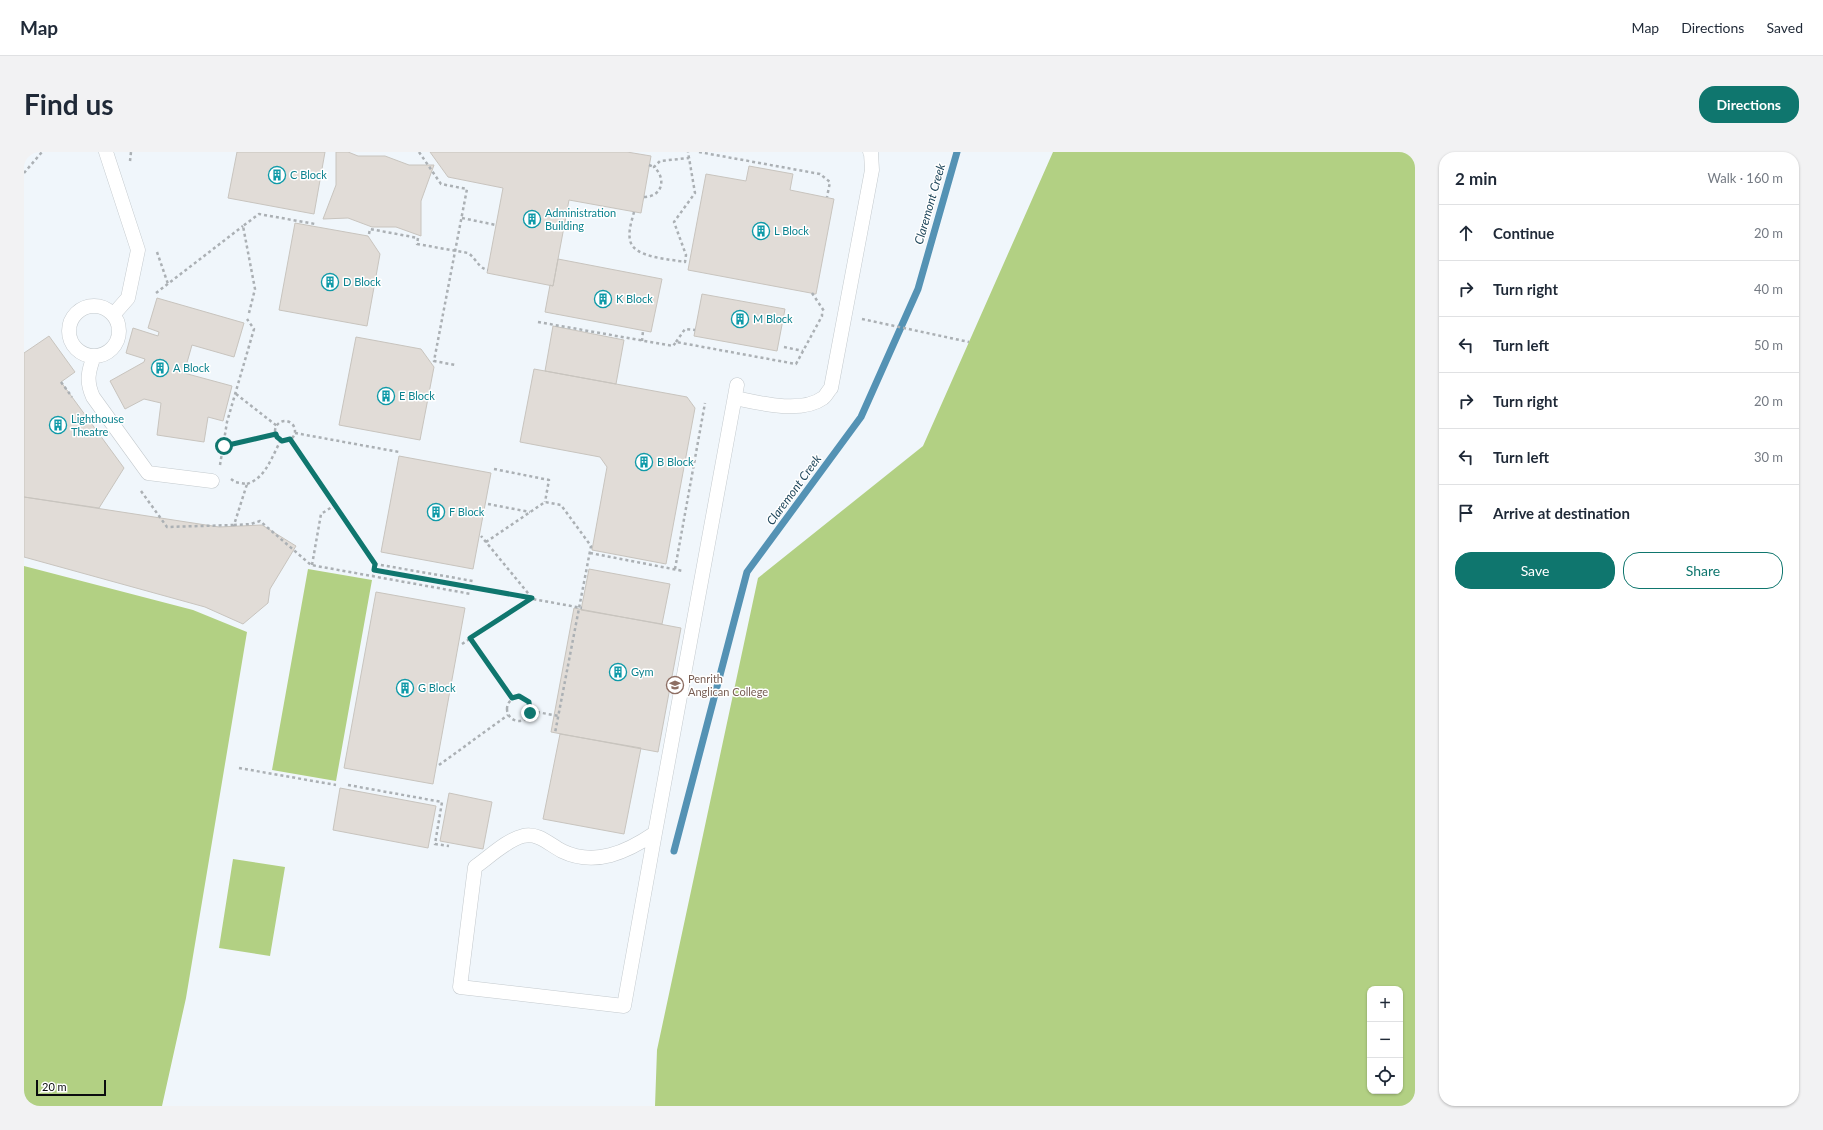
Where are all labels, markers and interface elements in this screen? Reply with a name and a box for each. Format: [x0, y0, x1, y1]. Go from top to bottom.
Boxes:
text: Map [20, 16, 58, 39]
text: Map [1632, 19, 1659, 36]
text: Directions [1681, 19, 1744, 36]
text: Saved [1766, 19, 1803, 36]
button: Directions [1699, 86, 1799, 123]
text: Find us [24, 87, 114, 121]
water label: Claremont Creek [911, 161, 948, 246]
building icon: C Block [267, 165, 287, 185]
place label: C Block [290, 168, 327, 181]
text: 2 min [1455, 168, 1497, 189]
text: Walk · 160 m [1707, 170, 1783, 186]
place label: Administration Building [545, 206, 616, 232]
building icon: Administration Building [522, 209, 542, 229]
building icon: L Block [751, 221, 771, 241]
icon: ahead [1455, 222, 1477, 244]
place label: L Block [774, 224, 809, 237]
text: Continue [1493, 224, 1554, 242]
text: 20 m [1754, 225, 1783, 241]
building icon: D Block [320, 272, 340, 292]
place label: D Block [343, 275, 381, 288]
icon: right [1455, 278, 1477, 300]
text: Turn right [1493, 280, 1558, 298]
text: 40 m [1754, 281, 1783, 297]
building icon: K Block [593, 289, 613, 309]
place label: K Block [616, 292, 653, 305]
building icon: M Block [730, 309, 750, 329]
place label: M Block [753, 312, 793, 325]
icon: left [1455, 334, 1477, 356]
text: Turn left [1493, 336, 1549, 354]
text: 50 m [1754, 337, 1783, 353]
building icon: A Block [150, 358, 170, 378]
place label: A Block [173, 361, 210, 374]
building icon: E Block [376, 386, 396, 406]
place label: E Block [399, 389, 435, 402]
icon: right [1455, 390, 1477, 412]
text: Turn right [1493, 392, 1558, 410]
text: 20 m [1754, 393, 1783, 409]
place label: Lighthouse Theatre [71, 412, 124, 438]
building icon: Lighthouse Theatre [48, 415, 68, 435]
route start [215, 437, 233, 455]
icon: left [1455, 446, 1477, 468]
text: Turn left [1493, 448, 1549, 466]
text: 30 m [1754, 449, 1783, 465]
water label: Claremont Creek [763, 451, 824, 528]
building icon: B Block [634, 452, 654, 472]
place label: B Block [657, 455, 694, 468]
building icon: F Block [426, 502, 446, 522]
icon: arrive [1455, 502, 1477, 524]
text: Arrive at destination [1493, 504, 1630, 522]
place label: F Block [449, 505, 485, 518]
button: Save [1455, 552, 1615, 589]
button: Share [1623, 552, 1783, 589]
building icon: Gym [608, 662, 628, 682]
place label: Gym [631, 665, 654, 678]
place label: Penrith Anglican College [688, 672, 768, 698]
school or university icon: Penrith Anglican College [665, 675, 685, 695]
building icon: G Block [395, 678, 415, 698]
place label: G Block [418, 681, 456, 694]
route end [521, 704, 539, 722]
map controls [1367, 986, 1403, 1094]
button: + [1367, 986, 1403, 1022]
button: − [1367, 1022, 1403, 1058]
button: locate [1367, 1058, 1403, 1094]
scale bar [36, 1078, 106, 1097]
text: 20 m [42, 1080, 67, 1093]

